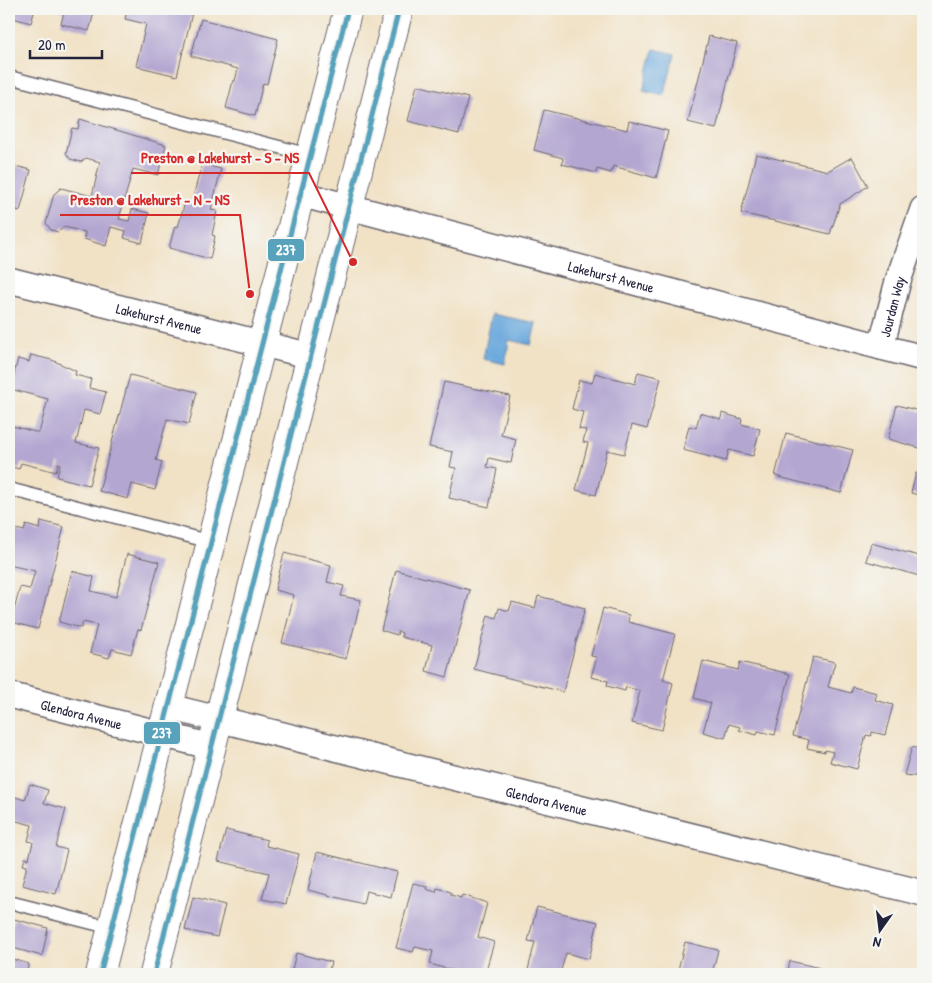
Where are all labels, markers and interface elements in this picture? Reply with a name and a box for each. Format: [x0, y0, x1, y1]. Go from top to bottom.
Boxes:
scale bar [30, 28, 102, 60]
text: 20 m [38, 34, 65, 55]
callout: Preston @ Lakehurst - S - NS [131, 143, 309, 173]
text: Preston @ Lakehurst - S - NS [141, 147, 299, 168]
callout: Preston @ Lakehurst - N - NS [60, 185, 240, 215]
text: Preston @ Lakehurst - N - NS [70, 189, 230, 210]
line badge: 237 [267, 238, 305, 262]
text: 237 [276, 240, 296, 259]
street label: Lakehurst Avenue [566, 256, 657, 296]
street label: Jourdan Way [874, 273, 910, 339]
street label: Lakehurst Avenue [114, 298, 205, 338]
street label: Glendora Avenue [39, 694, 125, 733]
line badge: 237 [143, 721, 181, 745]
text: 237 [152, 723, 172, 742]
street label: Glendora Avenue [504, 781, 590, 819]
north arrow [854, 906, 904, 956]
text: N [870, 933, 883, 953]

